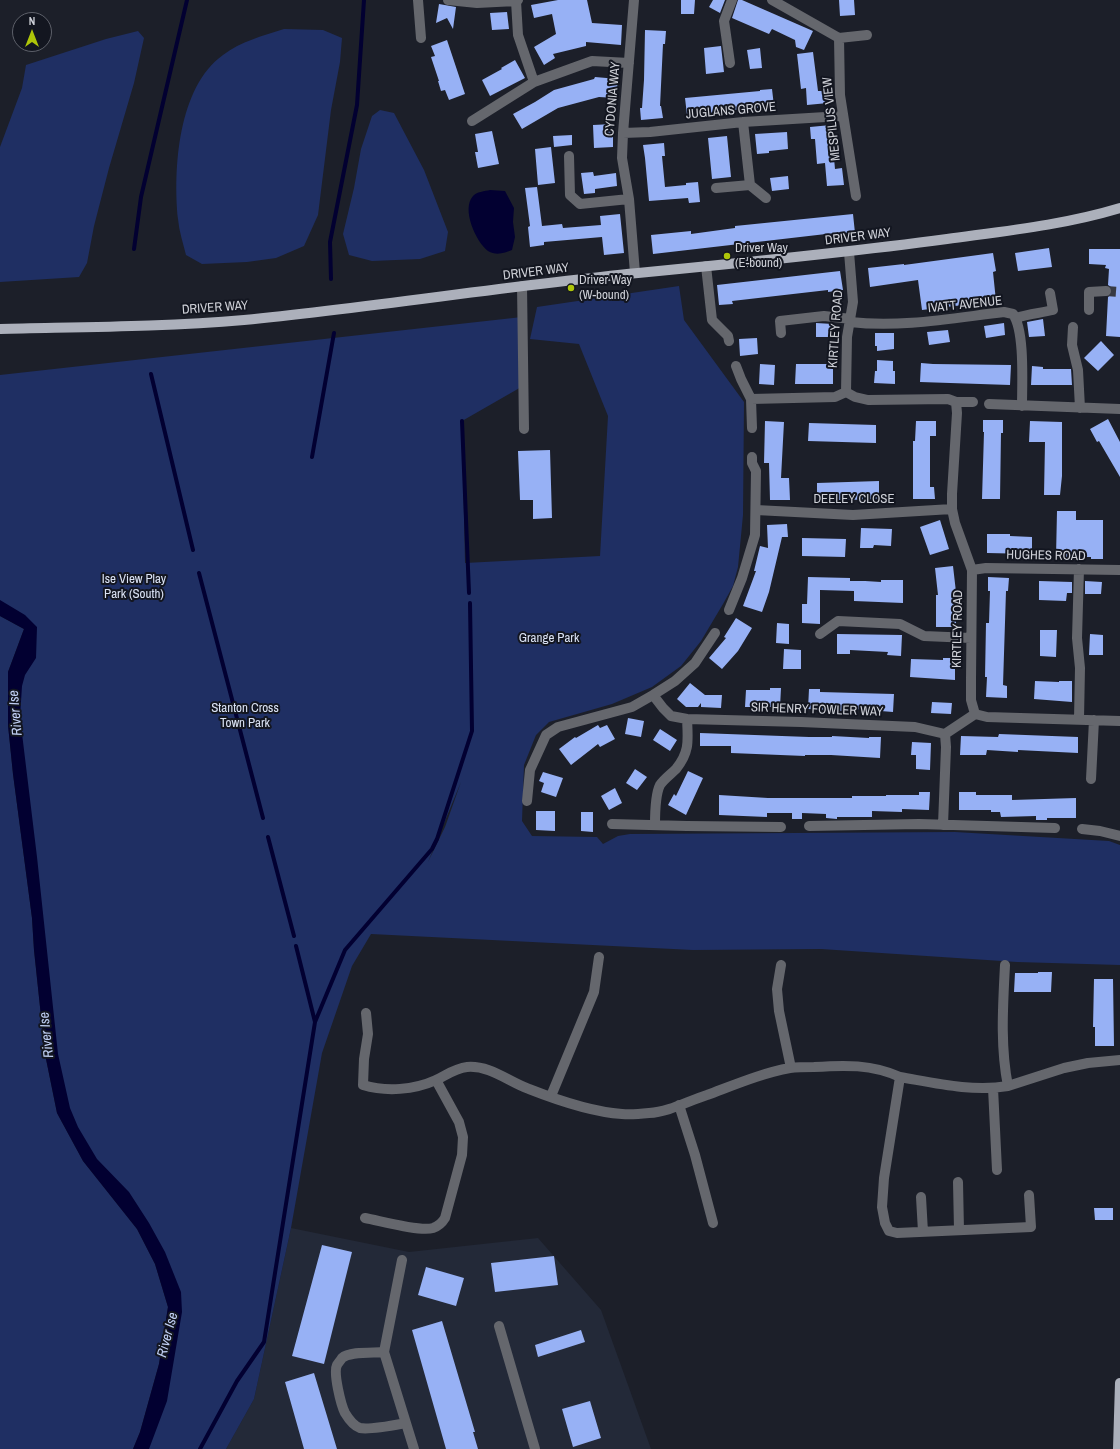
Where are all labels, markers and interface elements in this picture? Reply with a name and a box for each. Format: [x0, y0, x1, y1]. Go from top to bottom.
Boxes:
north arrow [12, 12, 52, 52]
text: N [29, 14, 35, 28]
street label: CYDONIA WAY [602, 61, 624, 137]
street label: MESPILUS VIEW [820, 76, 844, 162]
street label: JUGLANS GROVE [685, 99, 777, 123]
street label: DRIVER WAY [824, 225, 892, 249]
place label: Driver Way (E-bound) [735, 241, 788, 272]
marker: Driver Way (E-bound) [722, 251, 732, 261]
street label: DRIVER WAY [502, 260, 570, 284]
place label: Driver Way (W-bound) [579, 273, 632, 304]
marker: Driver Way (W-bound) [566, 283, 576, 293]
street label: KIRTLEY ROAD [825, 290, 847, 368]
street label: IVATT AVENUE [927, 293, 1003, 317]
street label: DRIVER WAY [181, 298, 249, 318]
street label: DEELEY CLOSE [813, 492, 895, 508]
street label: HUGHES ROAD [1006, 548, 1086, 564]
park label: Ise View Play Park (South) [102, 572, 166, 603]
street label: KIRTLEY ROAD [950, 590, 966, 668]
park label: Grange Park [519, 631, 579, 647]
water label: River Ise [6, 689, 26, 737]
street label: SIR HENRY FOWLER WAY [751, 700, 883, 720]
park label: Stanton Cross Town Park [211, 701, 279, 732]
water label: River Ise [36, 1011, 58, 1059]
water label: River Ise [154, 1311, 182, 1359]

